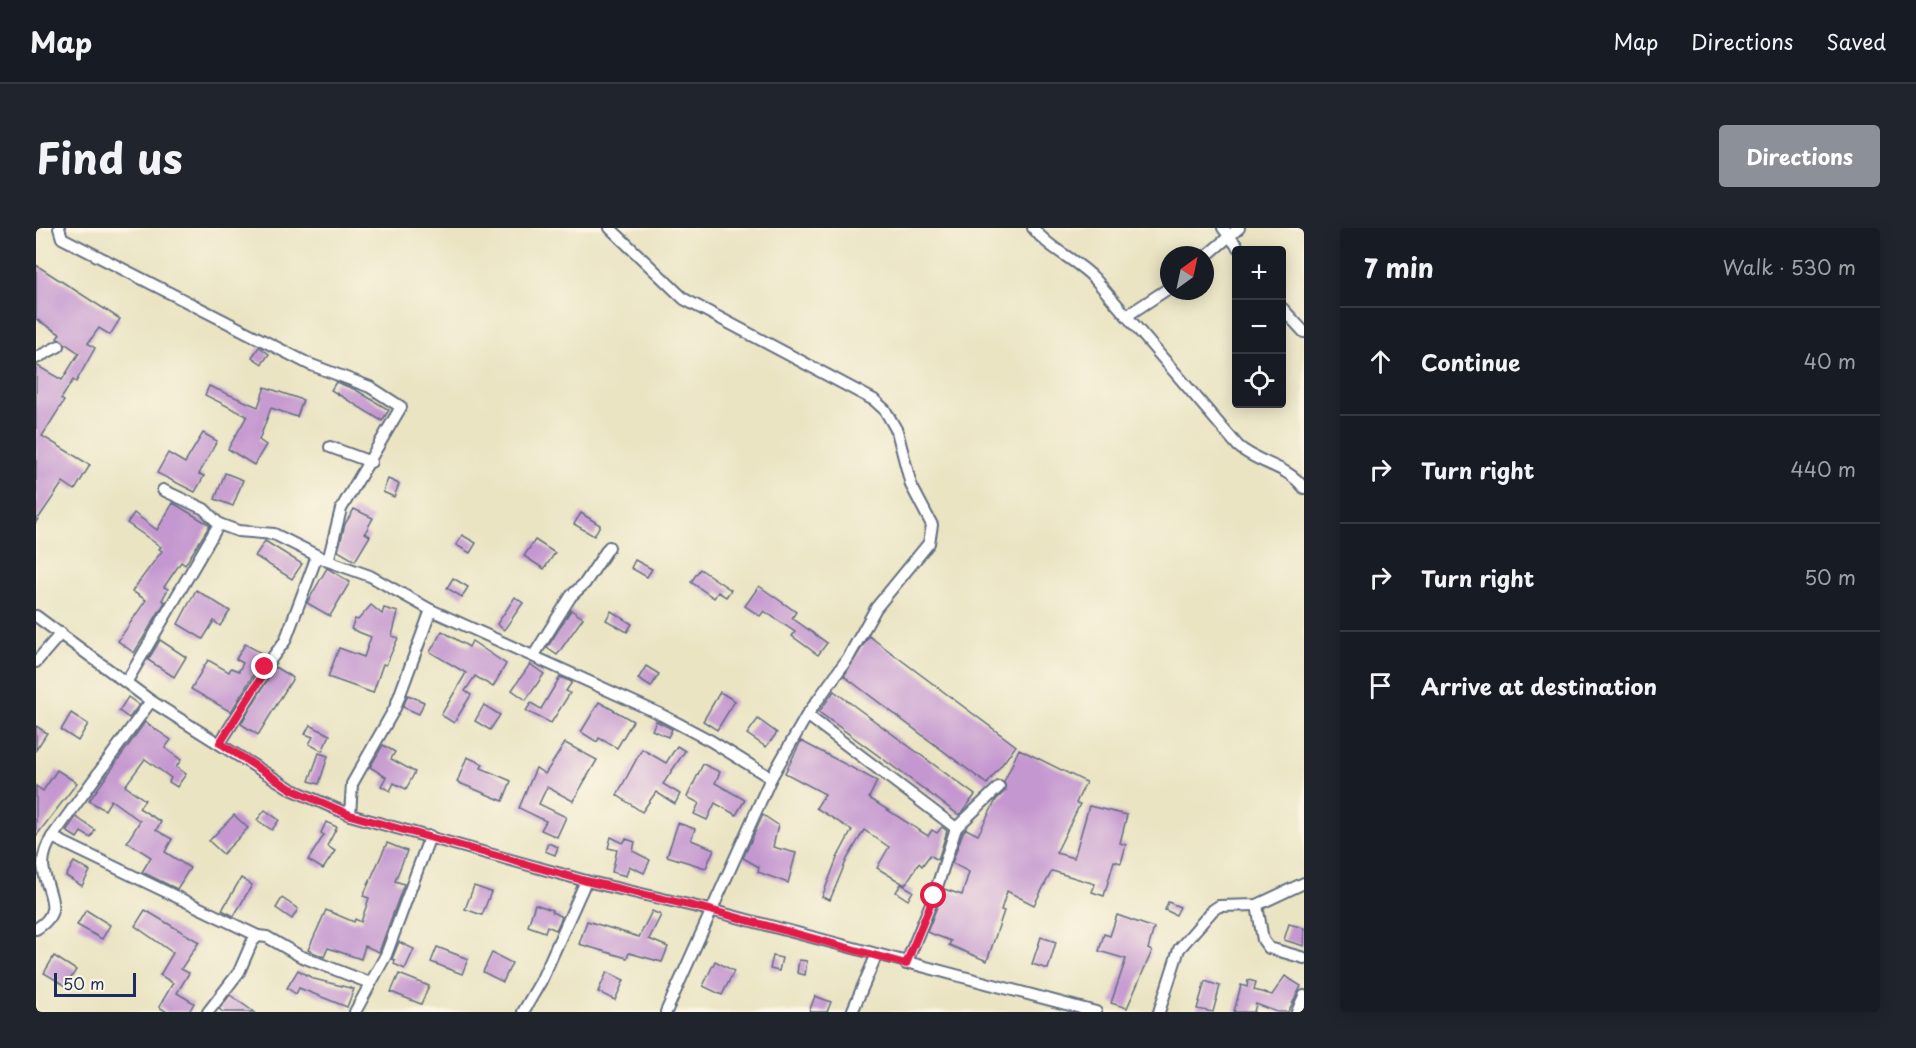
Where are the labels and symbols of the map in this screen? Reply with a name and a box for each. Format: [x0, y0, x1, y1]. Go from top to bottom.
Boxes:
north arrow [1160, 246, 1214, 300]
route end [251, 653, 277, 679]
route start [920, 882, 946, 908]
scale bar [54, 970, 136, 998]

